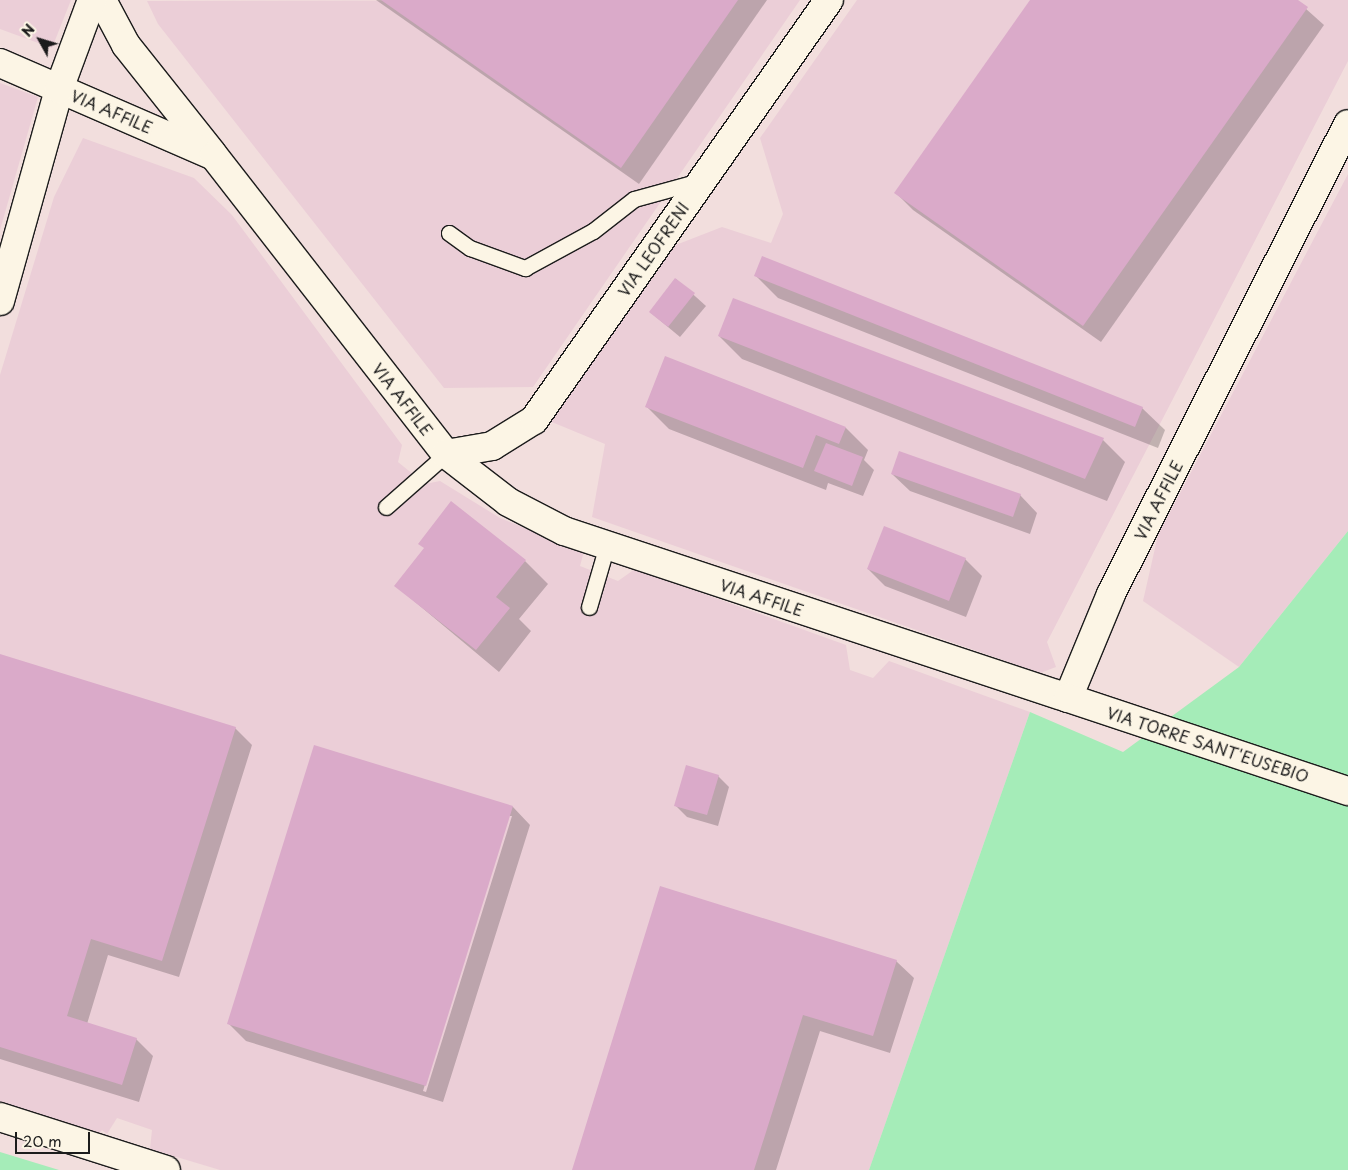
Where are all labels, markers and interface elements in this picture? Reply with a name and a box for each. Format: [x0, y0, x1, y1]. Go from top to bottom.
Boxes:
north arrow [15, 15, 65, 65]
text: N [16, 19, 40, 41]
street label: VIA AFFILE [67, 85, 157, 137]
street label: VIA LEOFRENI [613, 198, 693, 300]
street label: VIA AFFILE [368, 358, 438, 440]
street label: VIA AFFILE [1129, 456, 1187, 544]
street label: VIA AFFILE [717, 574, 807, 620]
street label: VIA TORRE SANT'EUSEBIO [1103, 702, 1313, 786]
scale bar [18, 1122, 92, 1154]
text: 20 m [23, 1129, 62, 1152]

